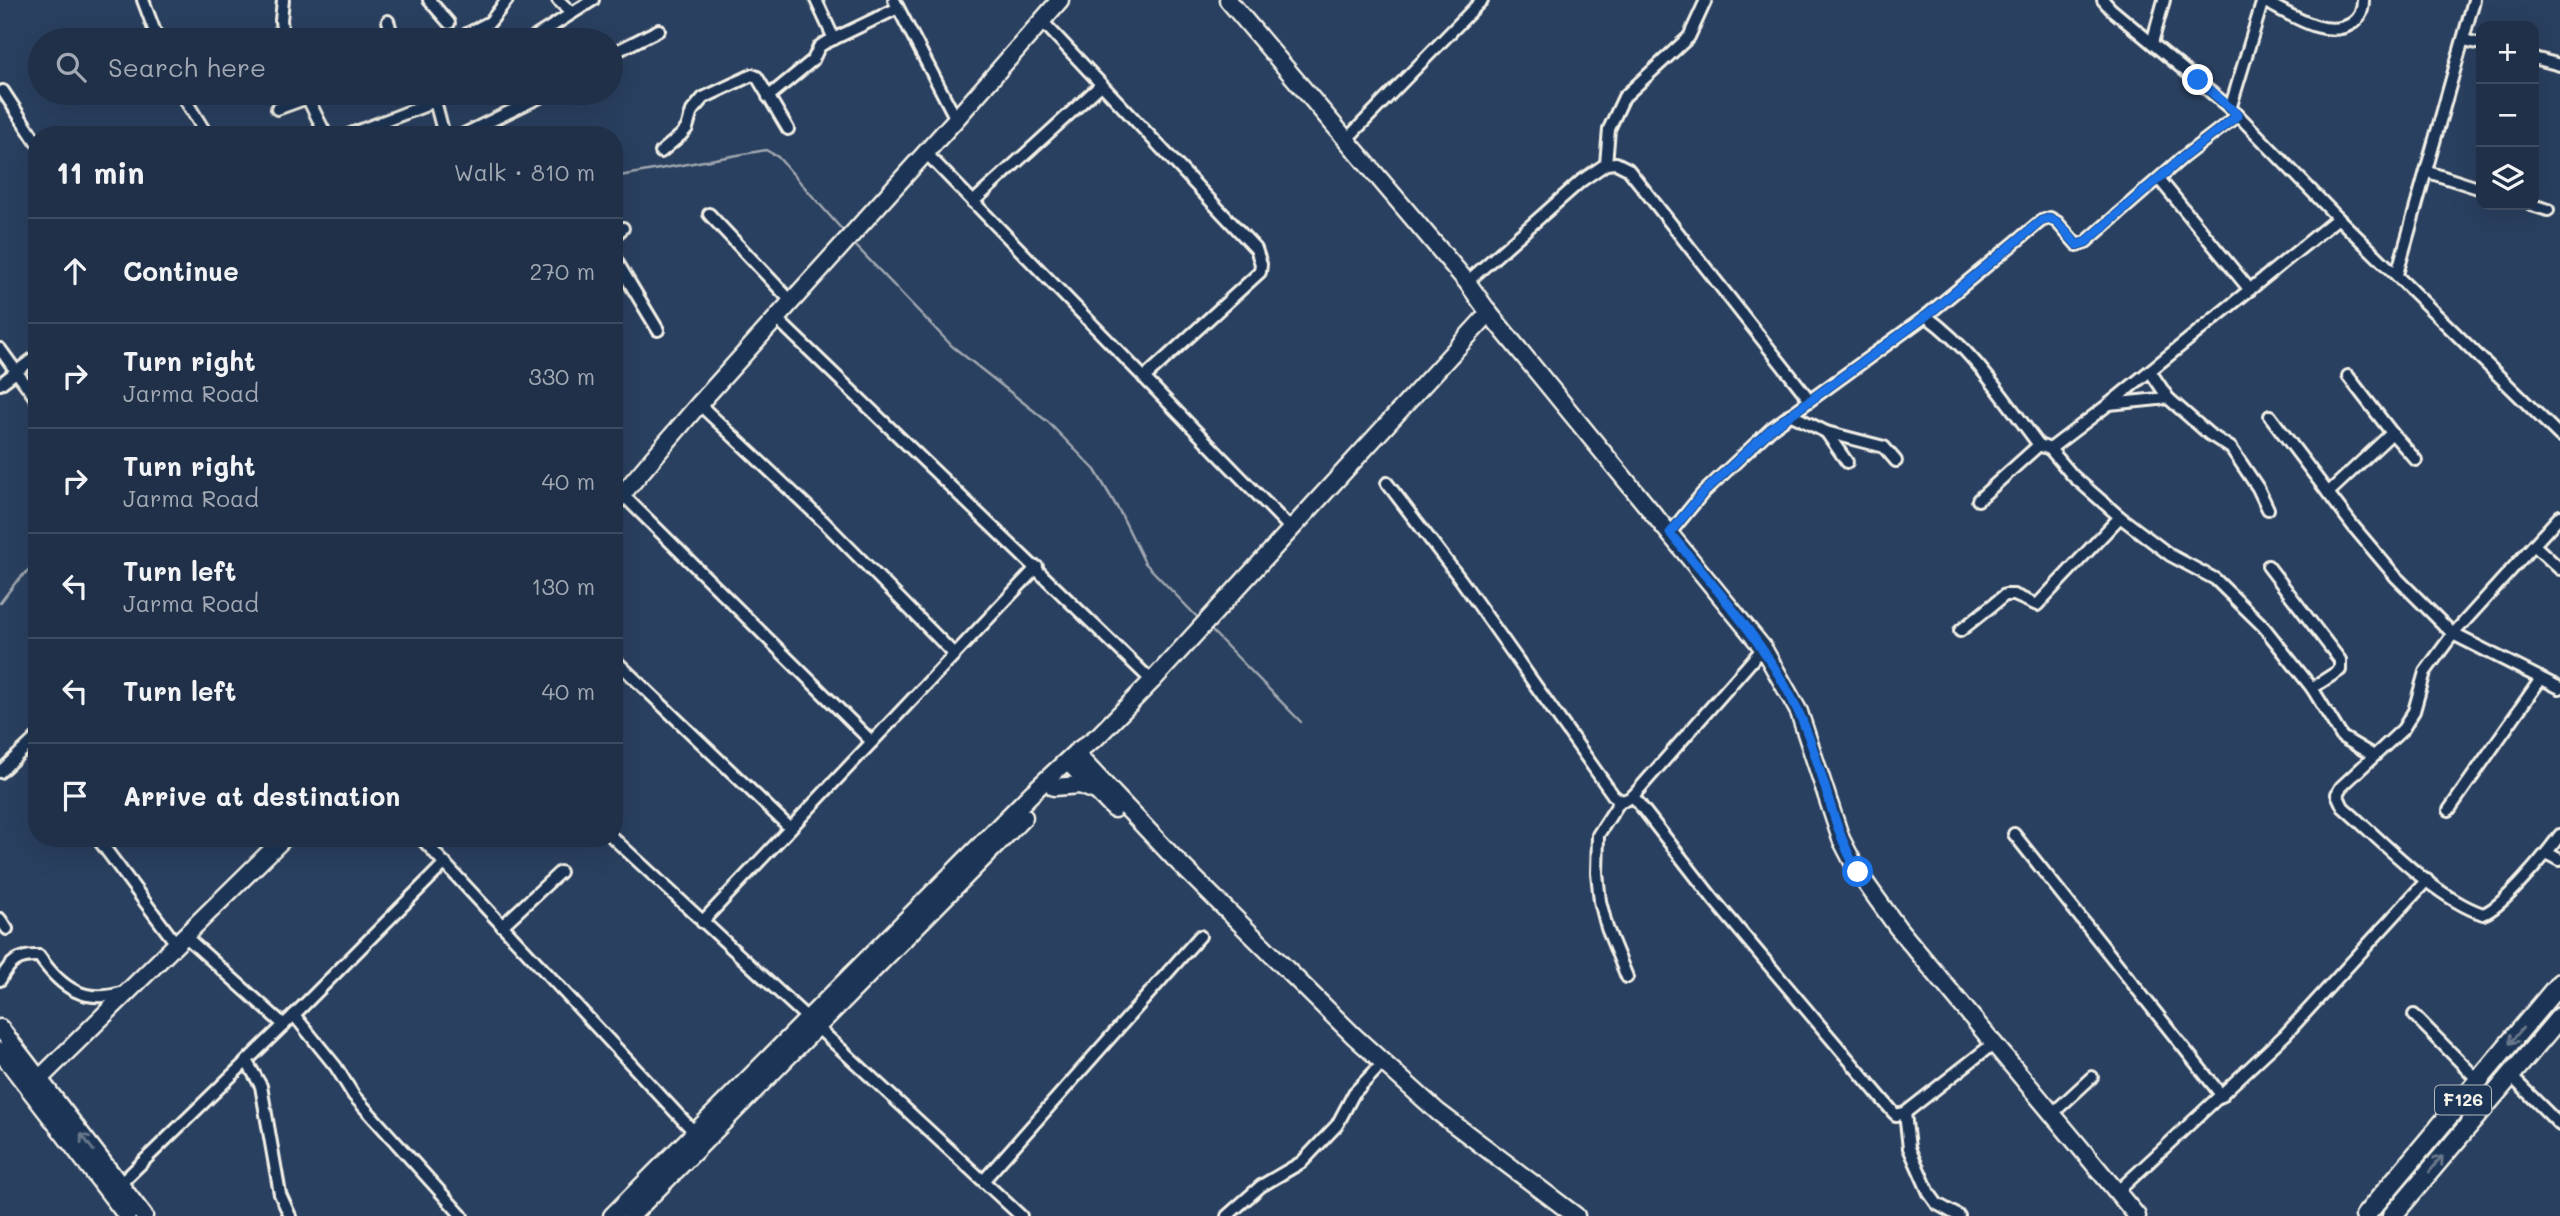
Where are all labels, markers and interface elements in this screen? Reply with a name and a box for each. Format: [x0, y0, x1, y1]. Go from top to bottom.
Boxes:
map controls [2476, 21, 2539, 210]
button: + [2476, 21, 2539, 84]
search box [28, 28, 623, 105]
icon: search [52, 48, 90, 86]
text: Search here [108, 50, 266, 84]
route end [2182, 64, 2213, 95]
button: − [2476, 84, 2539, 147]
button: layers [2476, 147, 2539, 210]
text: 11 min [56, 152, 145, 192]
text: Walk · 810 m [454, 157, 595, 187]
icon: ahead [56, 252, 94, 290]
text: Continue [123, 254, 239, 288]
text: 270 m [530, 256, 595, 286]
text: Turn right [123, 344, 256, 378]
icon: right [56, 357, 94, 395]
text: 330 m [528, 361, 595, 391]
text: Jarma Road [123, 378, 259, 408]
text: Turn right [123, 449, 256, 483]
icon: right [56, 462, 94, 500]
text: 40 m [542, 466, 595, 496]
text: Jarma Road [123, 483, 259, 513]
text: Turn left [123, 554, 236, 588]
icon: left [56, 567, 94, 605]
text: 130 m [531, 571, 595, 601]
text: Jarma Road [123, 588, 259, 618]
icon: left [56, 672, 94, 710]
text: Turn left [123, 674, 236, 708]
text: 40 m [542, 676, 595, 706]
icon: arrive [56, 777, 94, 815]
text: Arrive at destination [123, 779, 400, 813]
route start [1842, 856, 1873, 887]
one-way arrow [2509, 1026, 2524, 1044]
road number: F126 [2435, 1086, 2491, 1114]
one-way arrow [80, 1134, 95, 1152]
one-way arrow [2428, 1155, 2444, 1173]

